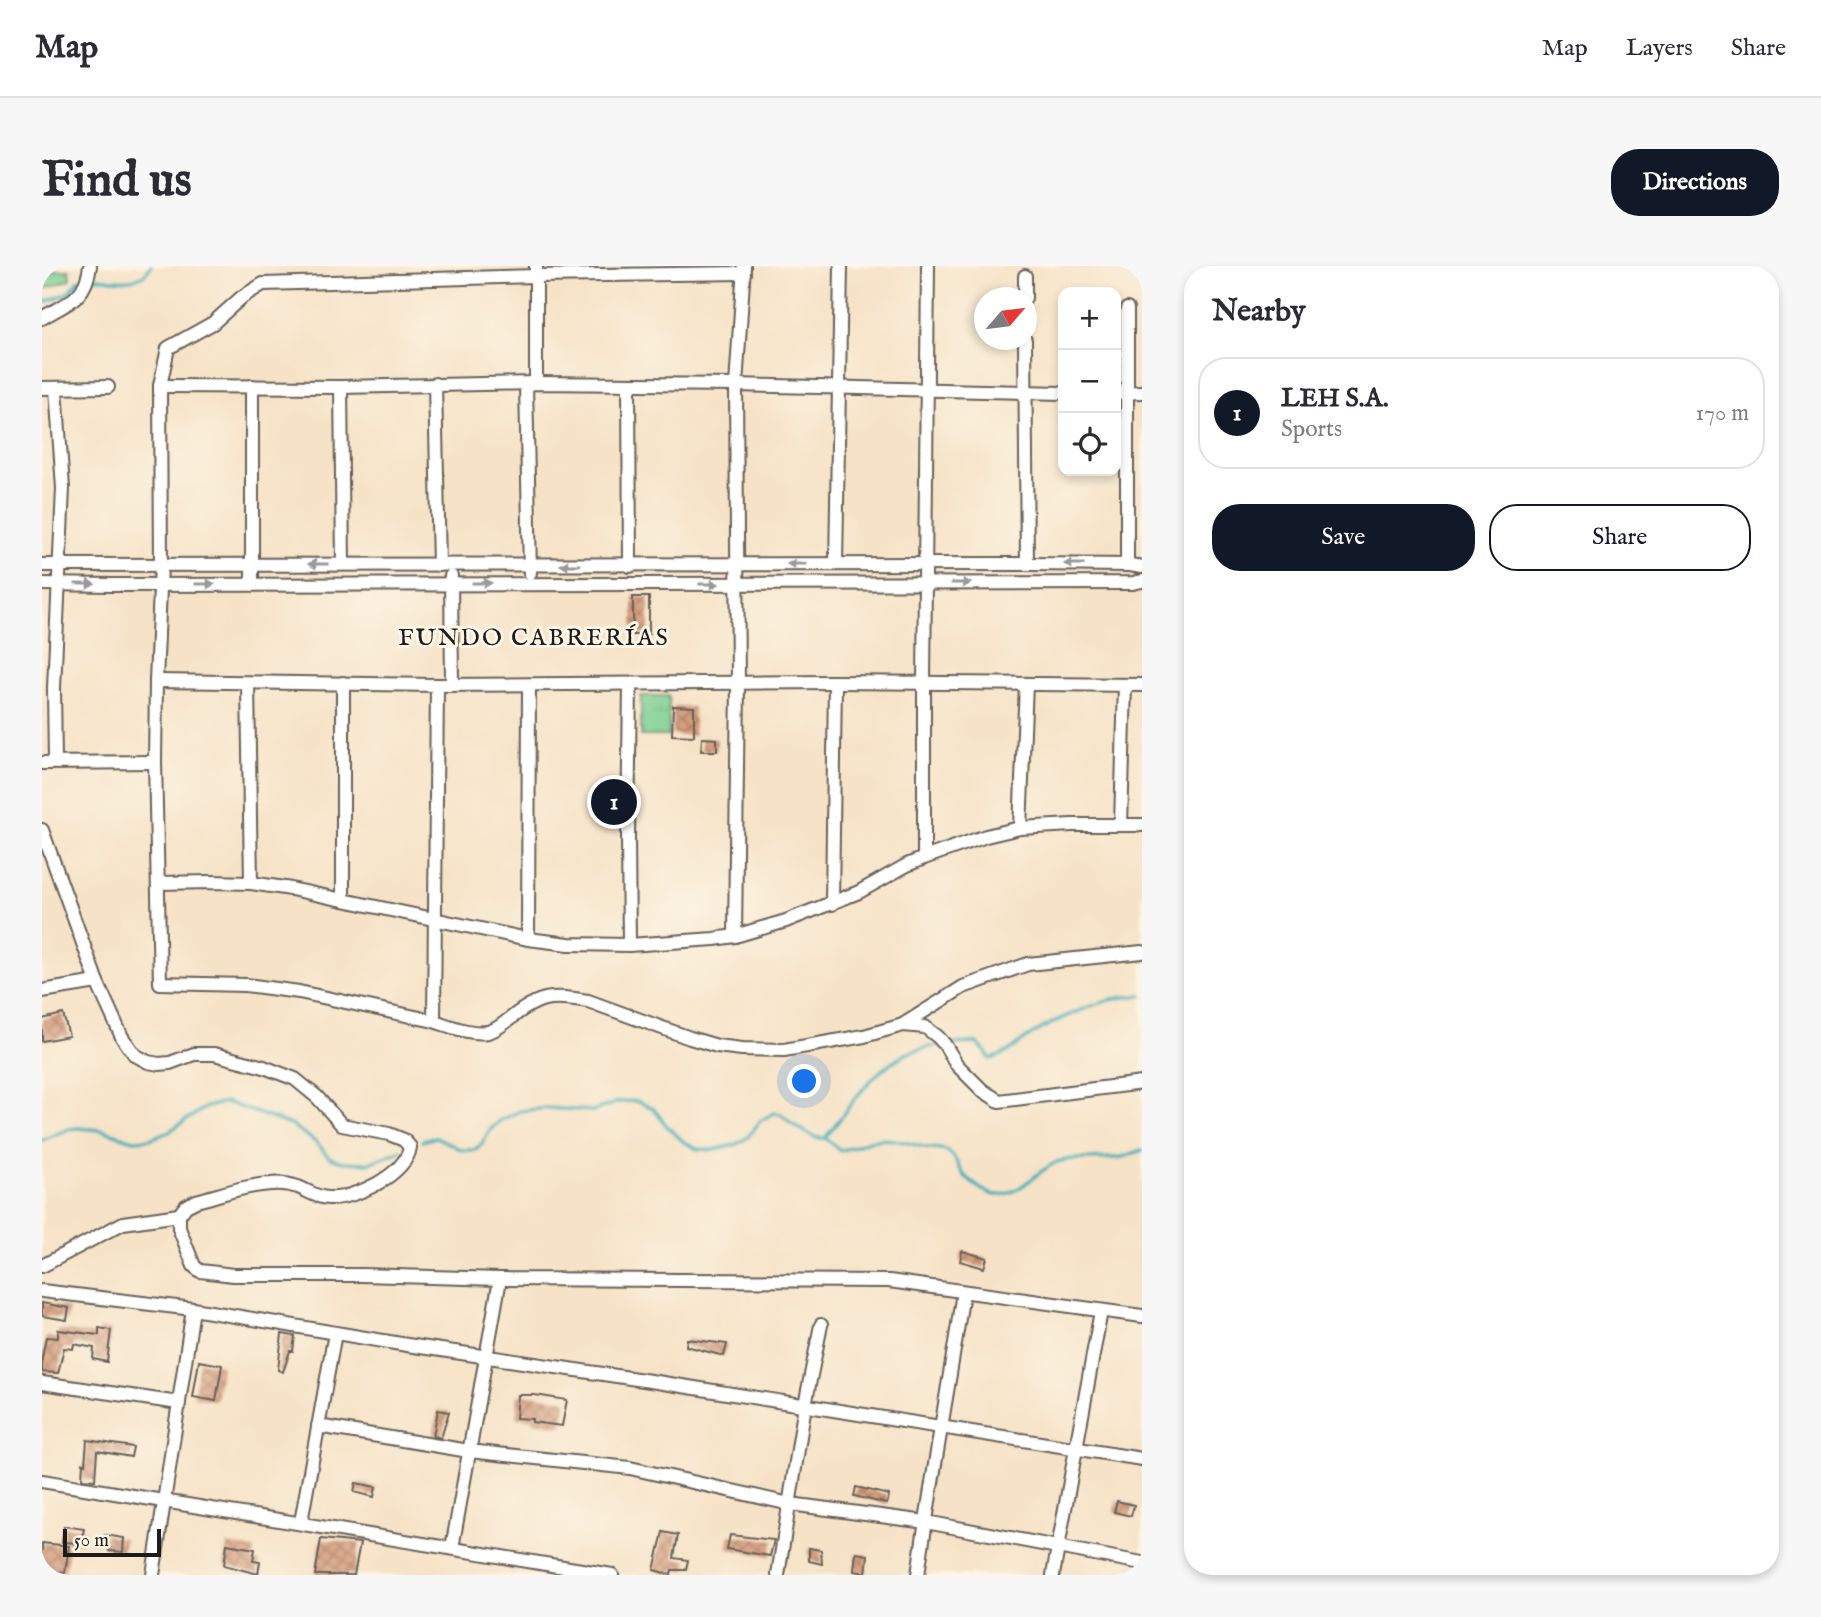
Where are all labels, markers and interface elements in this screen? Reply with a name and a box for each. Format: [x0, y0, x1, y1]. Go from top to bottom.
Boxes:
text: Map [35, 27, 98, 69]
text: Map [1542, 33, 1588, 64]
text: Layers [1626, 33, 1693, 64]
text: Share [1731, 33, 1786, 64]
button: Directions [1611, 149, 1779, 216]
text: Find us [42, 151, 192, 213]
north arrow [974, 287, 1037, 350]
map controls [1058, 287, 1121, 476]
button: + [1058, 287, 1121, 350]
text: Nearby [1212, 293, 1305, 331]
button: − [1058, 350, 1121, 413]
text: LEH S.A. [1281, 382, 1389, 415]
text: 1 [1233, 399, 1241, 428]
text: 170 m [1696, 399, 1749, 428]
button: locate [1058, 413, 1121, 476]
text: Sports [1281, 415, 1342, 444]
button: Save [1212, 504, 1475, 571]
button: Share [1489, 504, 1751, 571]
one-way arrow [307, 558, 329, 570]
one-way arrow [786, 558, 808, 570]
one-way arrow [559, 559, 581, 571]
one-way arrow [1063, 559, 1085, 570]
one-way arrow [471, 577, 493, 589]
one-way arrow [194, 578, 216, 590]
one-way arrow [698, 578, 720, 590]
one-way arrow [950, 578, 972, 589]
one-way arrow [75, 579, 97, 590]
district label: FUNDO CABRERÍAS [398, 623, 670, 654]
pin: 1 [591, 776, 637, 828]
your location [787, 1064, 821, 1098]
scale bar [63, 1526, 161, 1558]
text: 50 m [74, 1529, 109, 1553]

